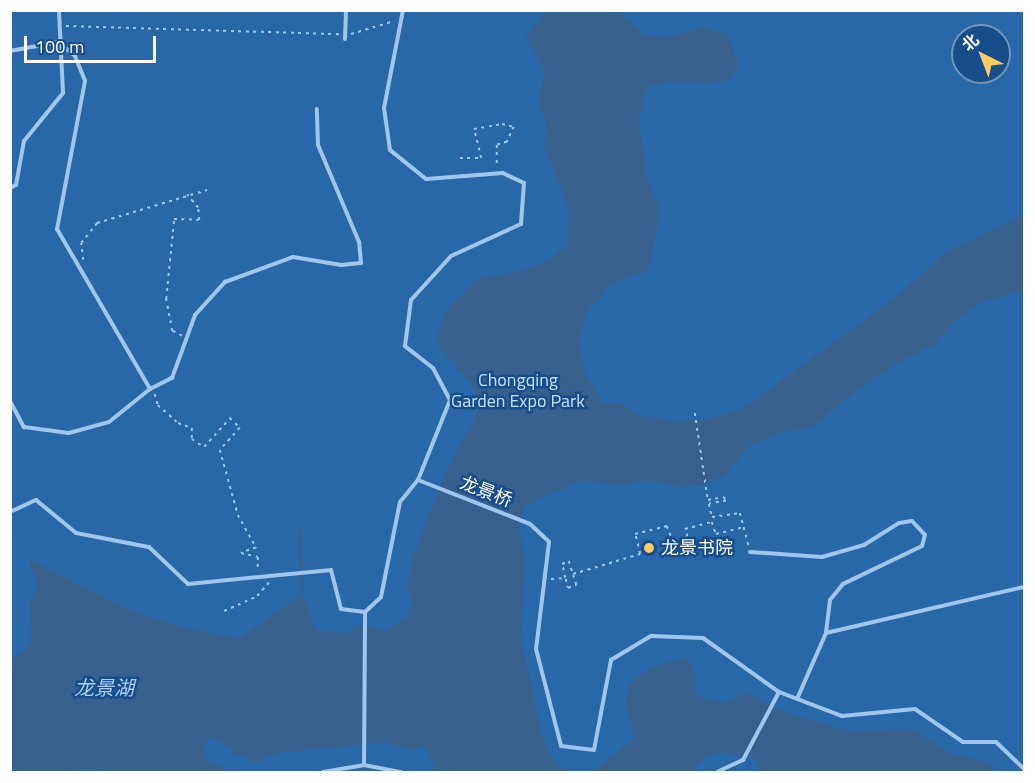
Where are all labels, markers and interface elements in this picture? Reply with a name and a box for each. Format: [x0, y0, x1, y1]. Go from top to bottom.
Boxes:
scale bar [27, 24, 159, 62]
north arrow [951, 24, 1011, 84]
text: 北 [956, 28, 984, 56]
text: 100 m [35, 33, 84, 60]
park label: Chongqing Garden Expo Park [451, 370, 585, 412]
street label: 龙景桥 [457, 472, 515, 512]
place label: 龙景书院 [661, 537, 733, 559]
marker: 龙景书院 [642, 541, 656, 555]
water label: 龙景湖 [74, 675, 134, 699]

